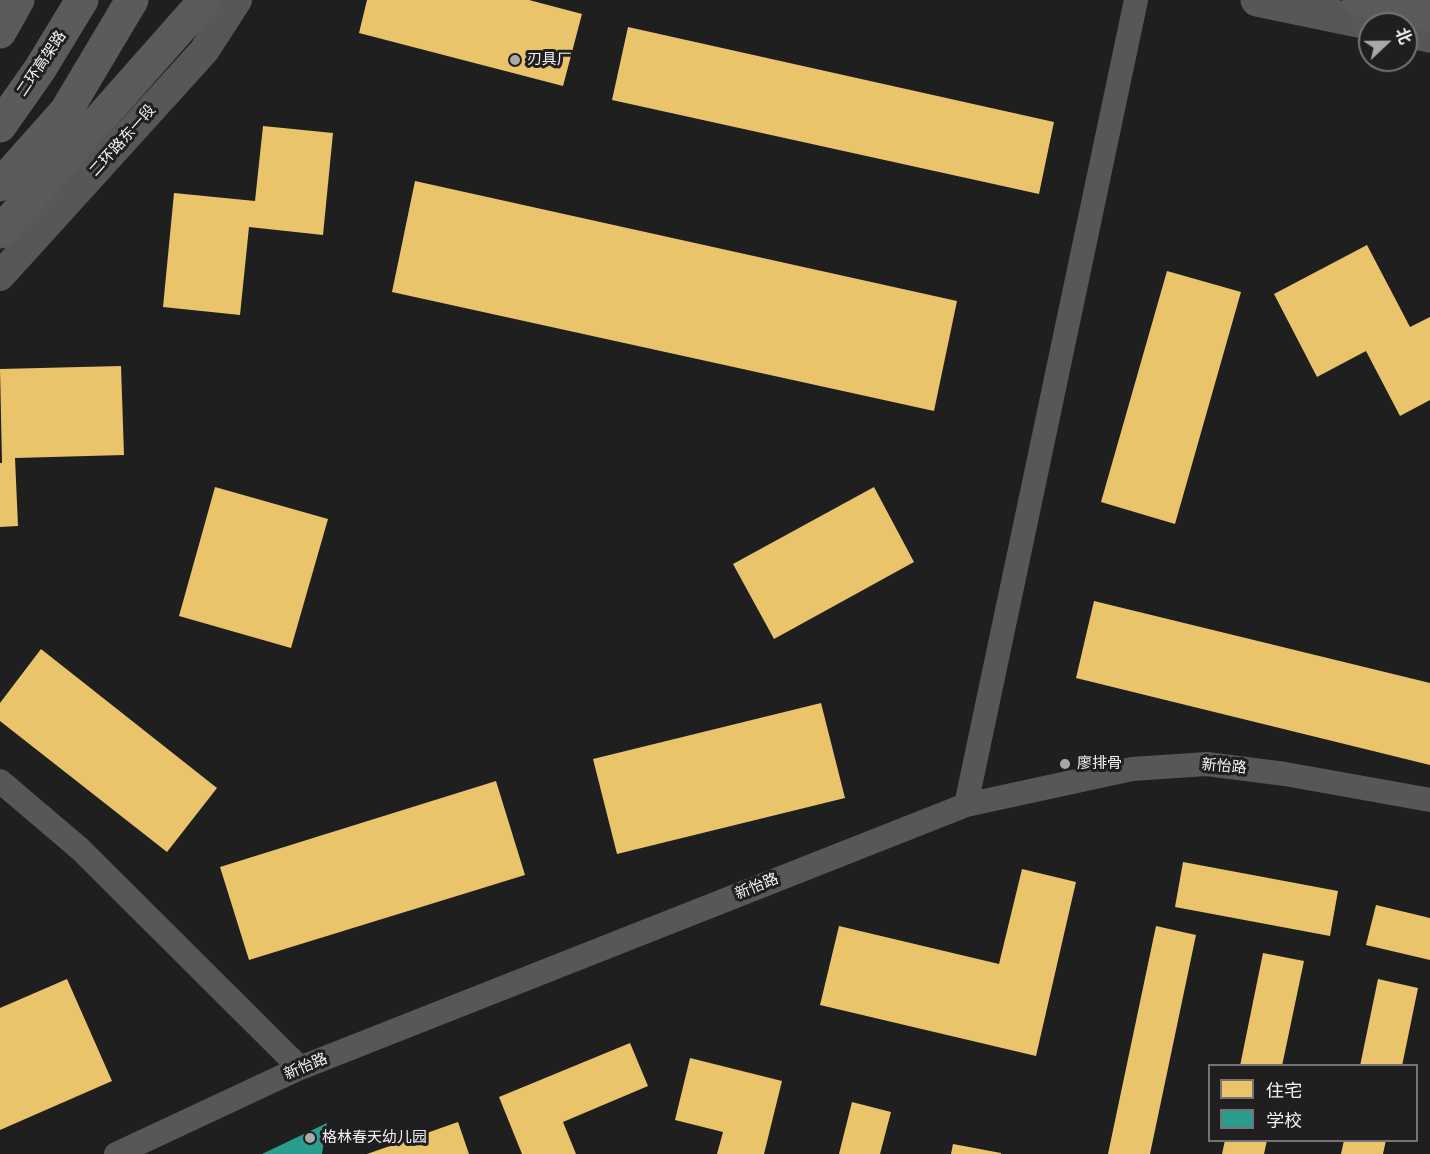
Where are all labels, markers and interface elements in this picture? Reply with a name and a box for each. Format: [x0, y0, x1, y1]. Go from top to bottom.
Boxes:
north arrow [1358, 12, 1418, 72]
text: 北 [1391, 24, 1416, 47]
street label: 二环高架路 [14, 28, 70, 100]
place label: 刃具厂 [527, 51, 572, 69]
marker: 刃具厂 [508, 53, 522, 67]
street label: 二环路东一段 [86, 102, 160, 180]
place label: 廖排骨 [1077, 755, 1122, 773]
street label: 新怡路 [1201, 756, 1247, 778]
marker: 廖排骨 [1058, 757, 1072, 771]
street label: 新怡路 [733, 870, 781, 904]
street label: 新怡路 [282, 1050, 330, 1084]
legend [1208, 1064, 1418, 1142]
text: 住宅 [1266, 1079, 1302, 1103]
text: 学校 [1266, 1109, 1302, 1133]
place label: 格林春天幼儿园 [322, 1129, 427, 1147]
marker: 格林春天幼儿园 [303, 1131, 317, 1145]

